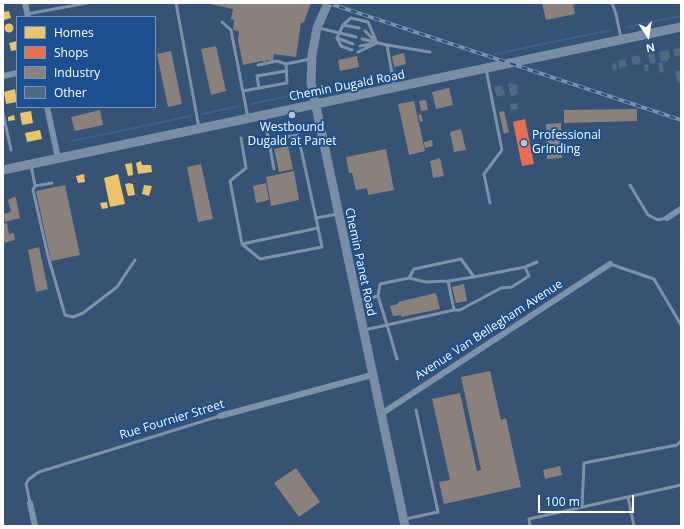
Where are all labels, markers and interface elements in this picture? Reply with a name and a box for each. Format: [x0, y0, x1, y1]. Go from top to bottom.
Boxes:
legend [16, 16, 156, 108]
north arrow [628, 16, 668, 56]
text: Homes [54, 24, 94, 41]
text: N [645, 40, 657, 56]
text: Shops [54, 44, 88, 61]
text: Industry [54, 64, 100, 81]
street label: Chemin Dugald Road [288, 68, 406, 104]
text: Other [54, 84, 87, 101]
marker: Westbound Dugald at Panet [287, 110, 297, 120]
place label: Westbound Dugald at Panet [247, 121, 337, 149]
place label: Professional Grinding [532, 129, 601, 157]
marker: Professional Grinding [519, 138, 529, 148]
street label: Chemin Panet Road [341, 207, 379, 317]
street label: Avenue Van Bellegham Avenue [413, 277, 565, 383]
street label: Rue Fournier Street [118, 397, 226, 443]
scale bar [540, 487, 636, 513]
text: 100 m [545, 493, 580, 510]

